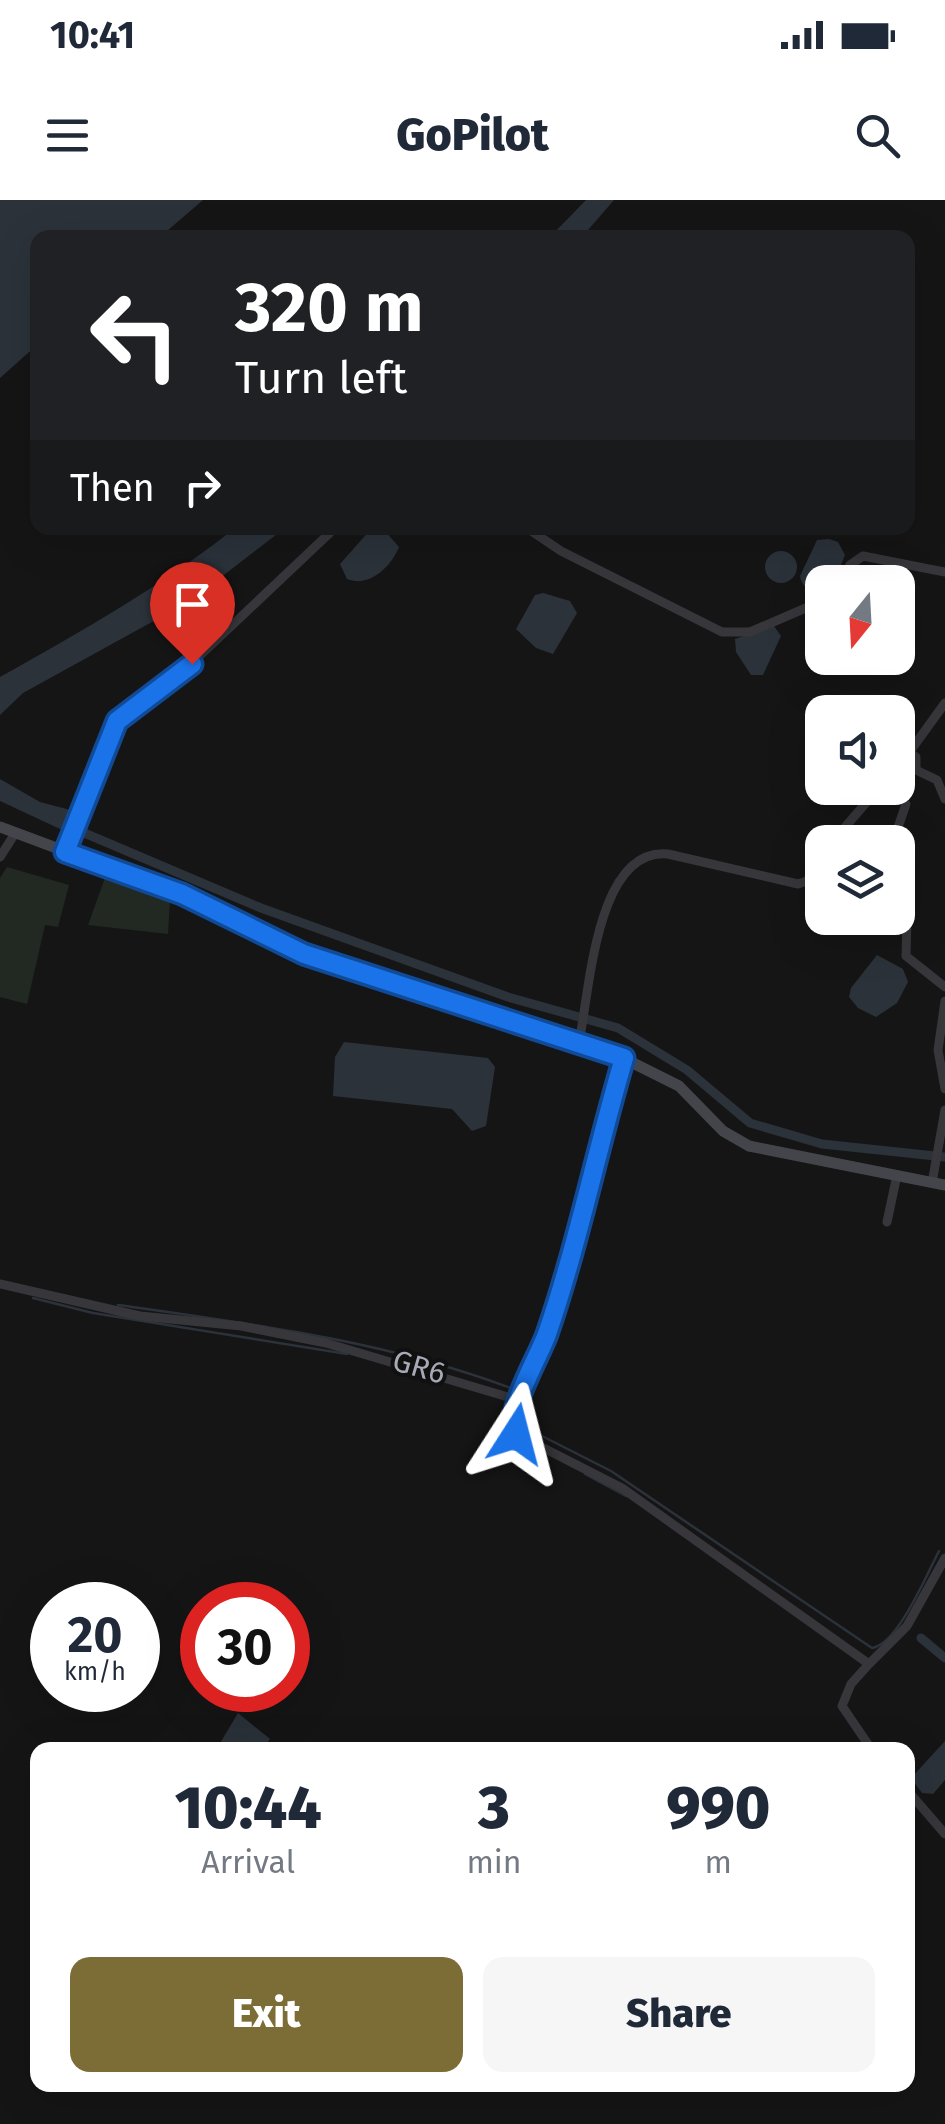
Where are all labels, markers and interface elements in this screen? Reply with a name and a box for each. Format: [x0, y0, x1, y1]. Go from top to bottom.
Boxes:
text: 10:41 [50, 12, 135, 58]
icon: menu [40, 108, 95, 163]
text: GoPilot [396, 108, 549, 162]
icon: search [850, 108, 905, 163]
text: 320 m [235, 266, 424, 350]
icon: left [70, 270, 200, 400]
text: Turn left [235, 351, 407, 405]
icon: right [175, 460, 230, 515]
text: Then [70, 465, 155, 511]
pin [150, 562, 235, 665]
north arrow [805, 565, 915, 675]
map controls [805, 565, 915, 935]
icon: arrive [165, 577, 220, 632]
button: sound [805, 695, 915, 805]
button: layers [805, 825, 915, 935]
street label: GR6 [389, 1342, 449, 1392]
position arrow [464, 1382, 568, 1486]
speed limit sign: 30 [180, 1582, 310, 1712]
text: 20 [67, 1605, 123, 1665]
text: km/h [64, 1657, 126, 1687]
text: 10:44 [175, 1772, 322, 1844]
text: 3 [478, 1772, 510, 1844]
text: 990 [666, 1772, 770, 1844]
text: Arrival [201, 1843, 295, 1881]
text: min [466, 1843, 522, 1881]
text: m [705, 1843, 732, 1881]
button: Exit [70, 1957, 463, 2072]
button: Share [483, 1957, 875, 2072]

